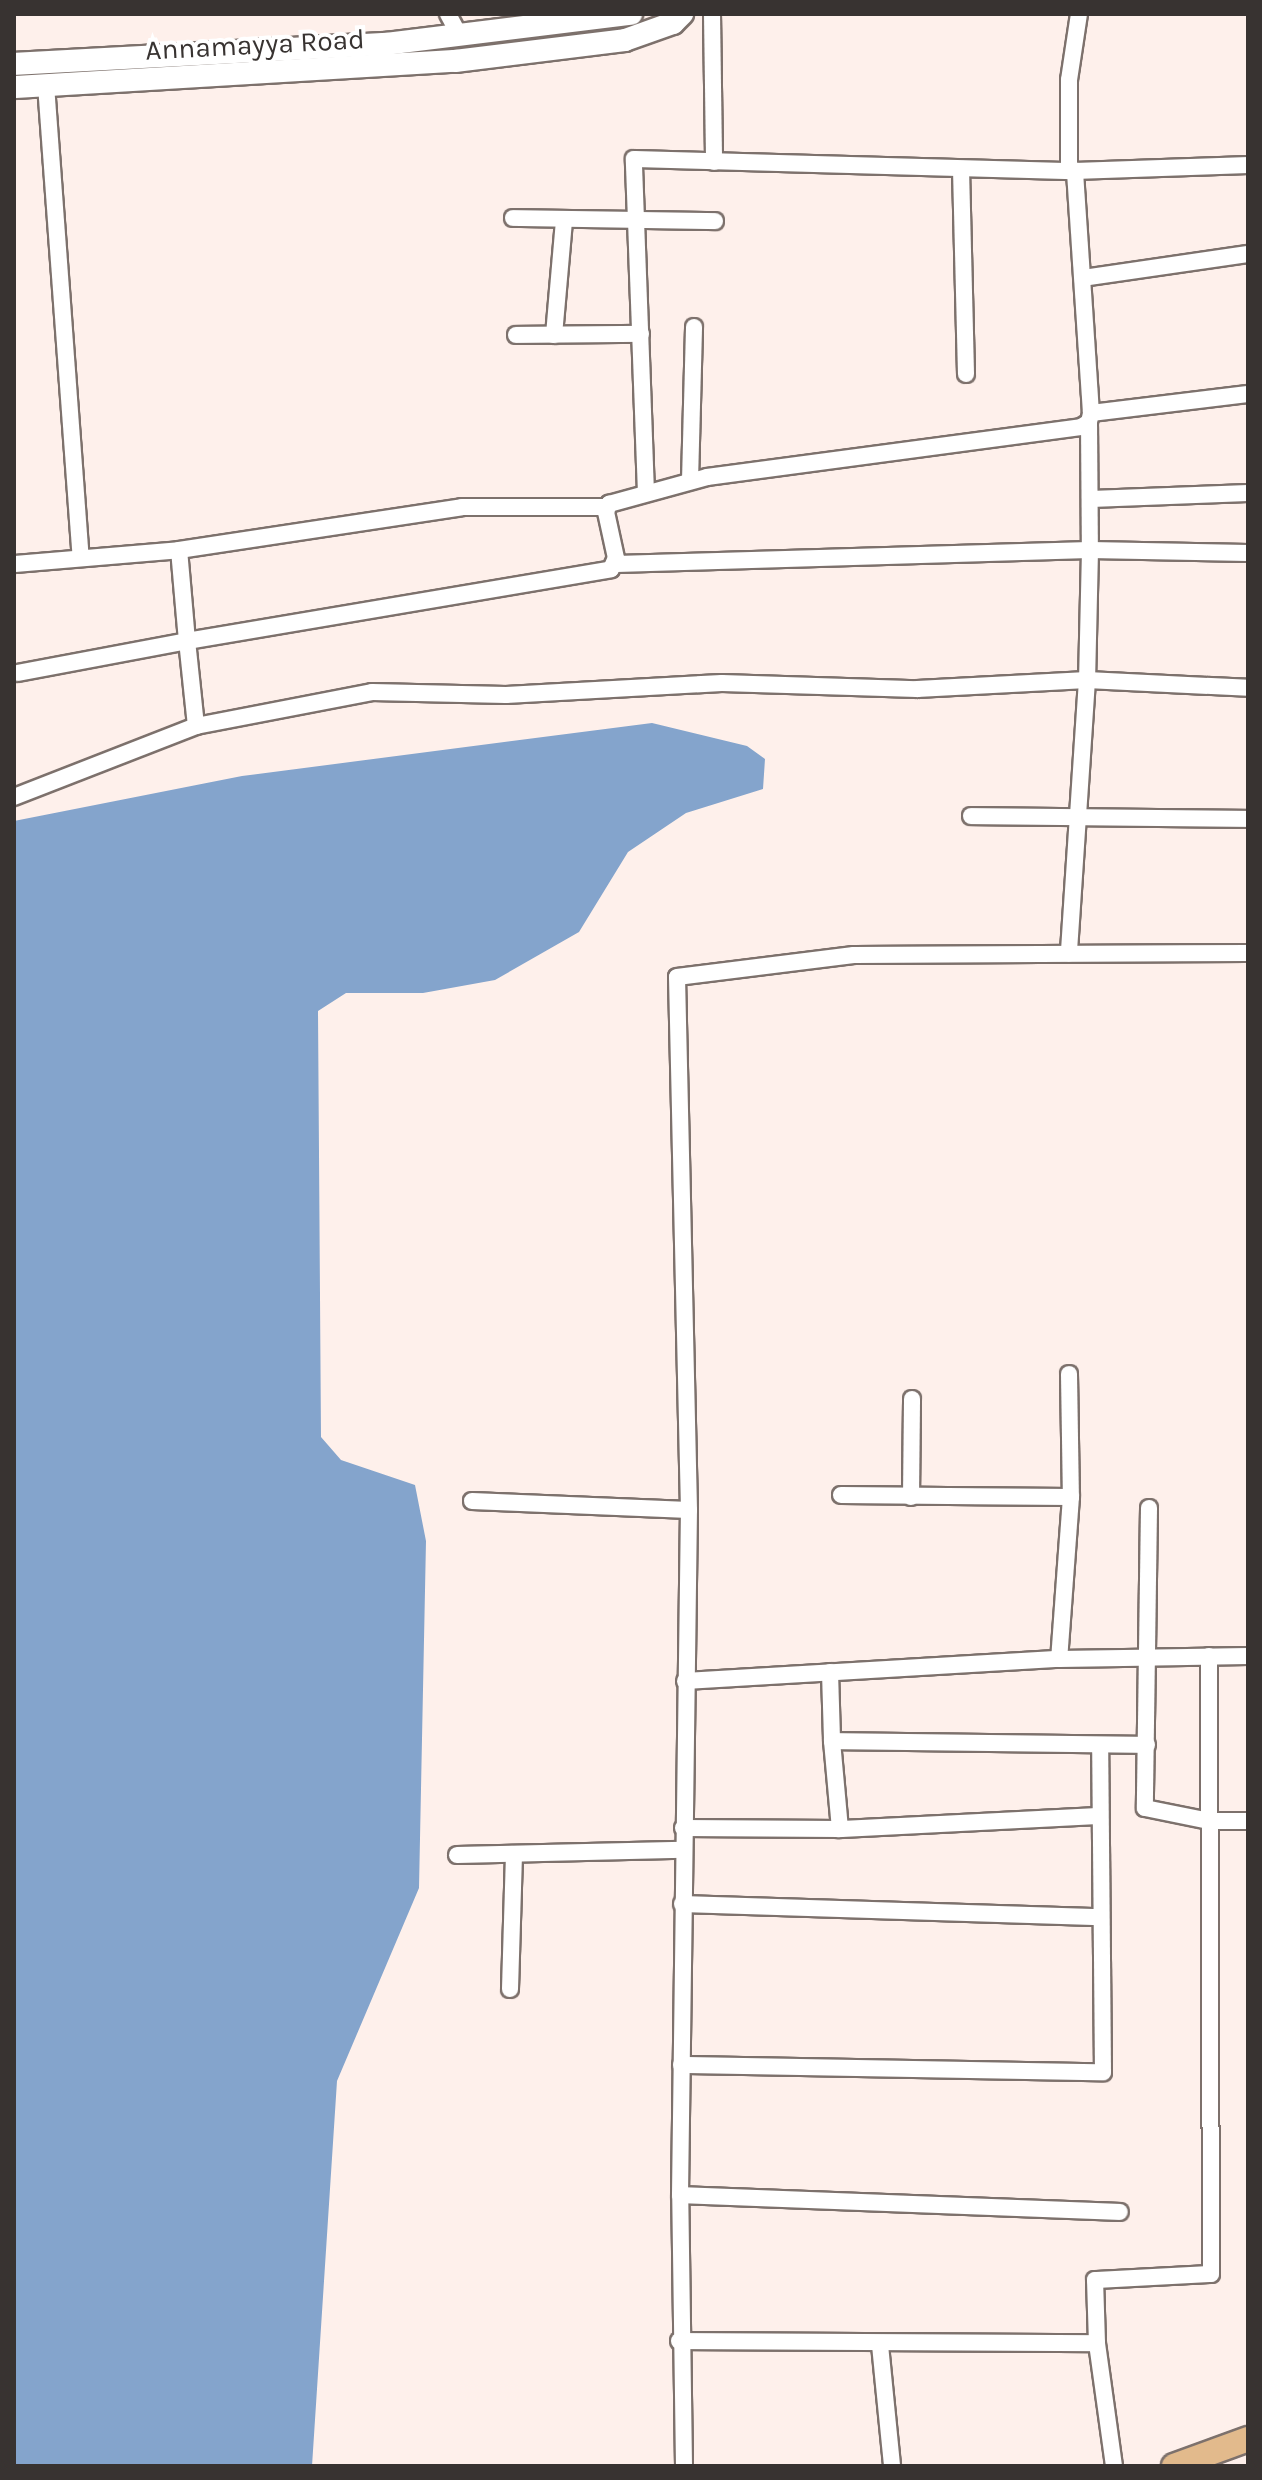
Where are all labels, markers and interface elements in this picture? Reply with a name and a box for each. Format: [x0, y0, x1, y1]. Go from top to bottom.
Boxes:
street label: Annamayya Road [145, 22, 365, 68]

